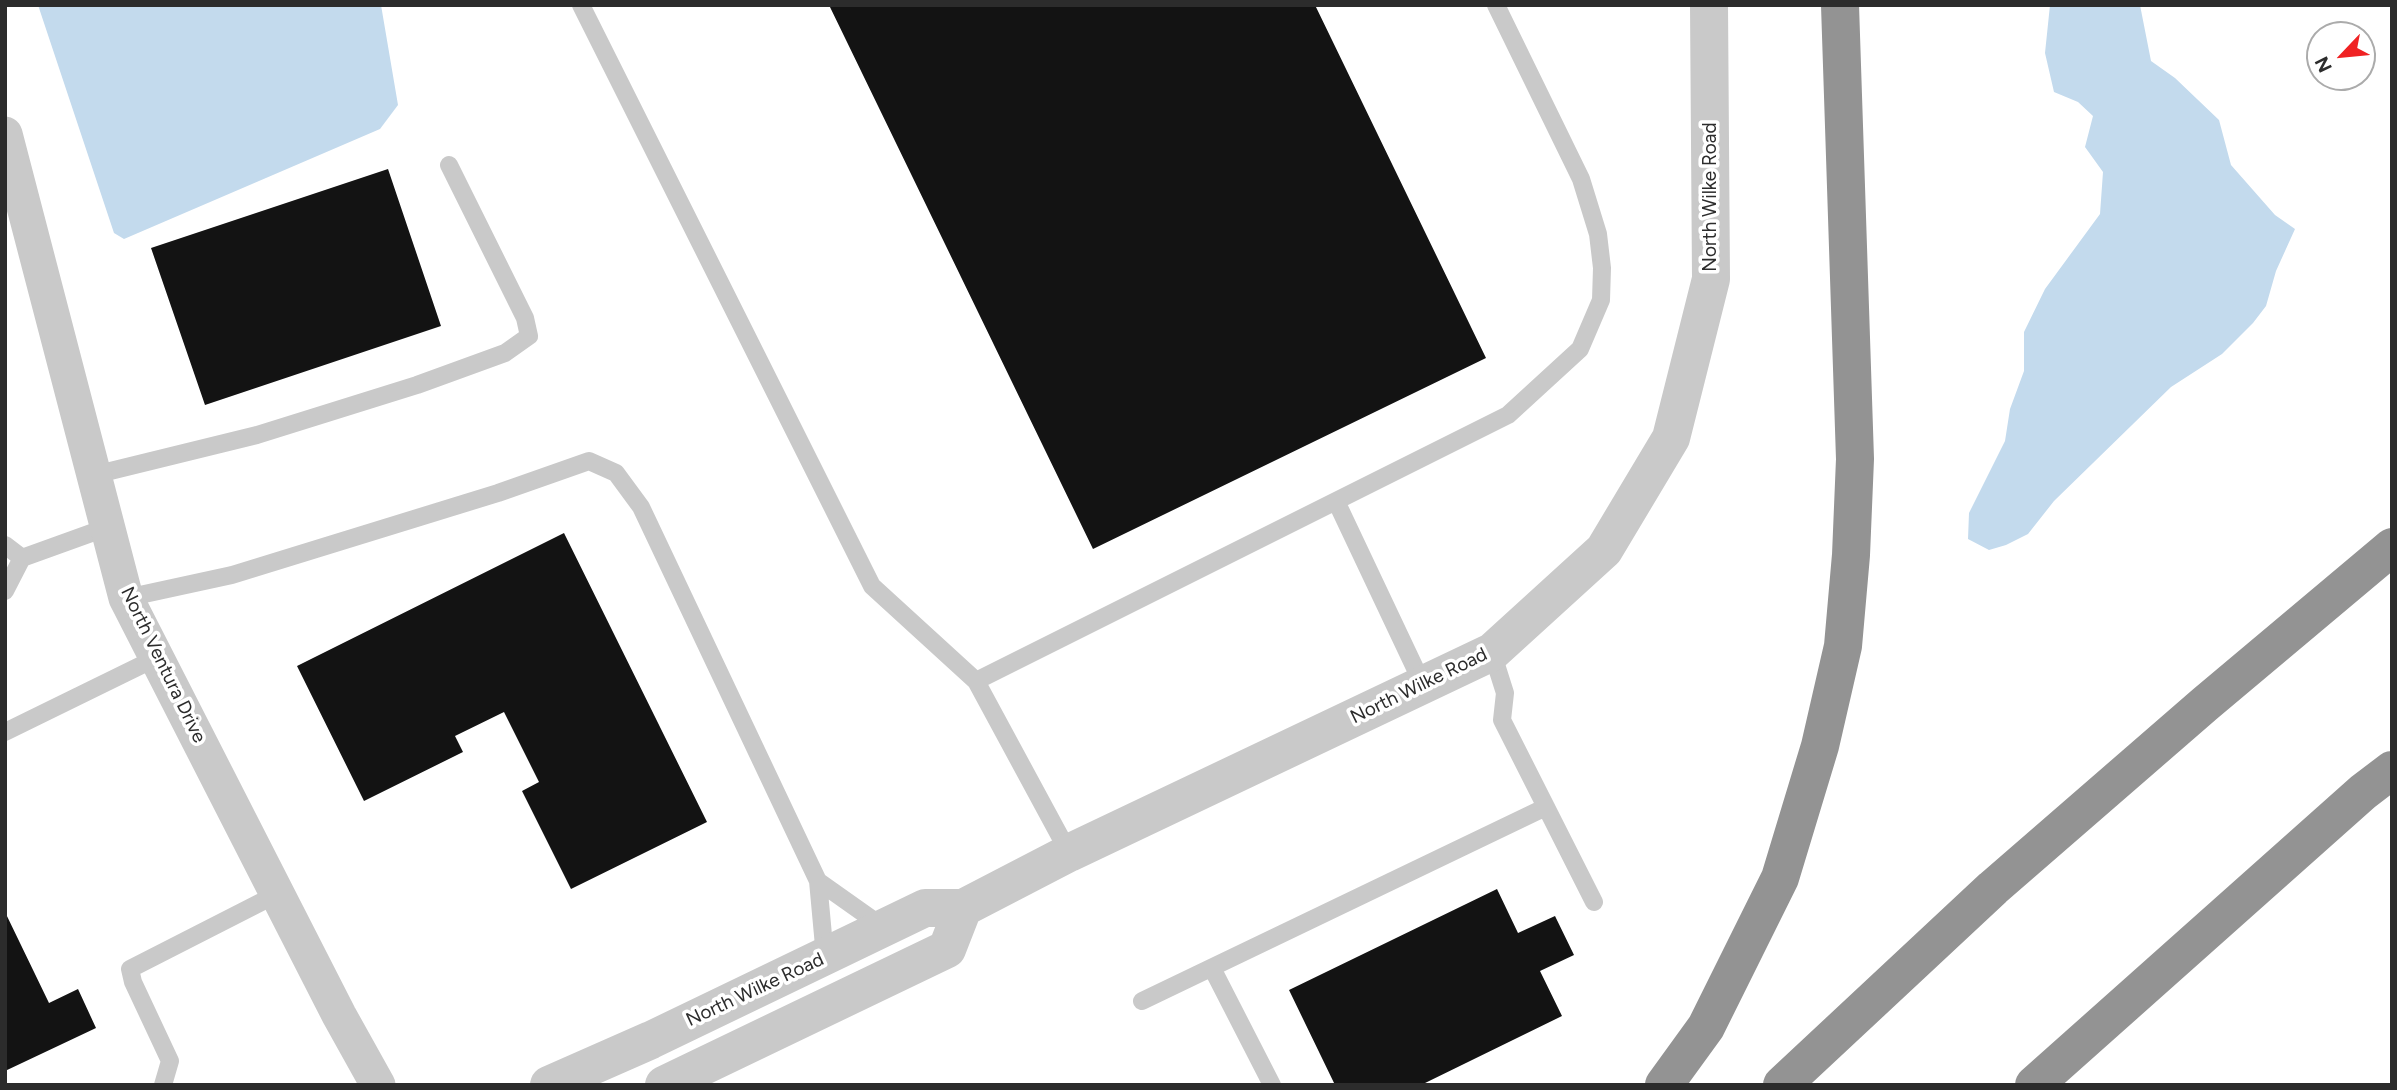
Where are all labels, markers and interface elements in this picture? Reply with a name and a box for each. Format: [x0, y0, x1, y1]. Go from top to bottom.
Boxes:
north arrow [2306, 21, 2376, 91]
text: N [2310, 53, 2337, 76]
street label: North Wilke Road [1699, 122, 1721, 272]
street label: North Ventura Drive [115, 583, 211, 747]
street label: North Wilke Road [1347, 643, 1491, 729]
street label: North Wilke Road [683, 948, 827, 1032]

